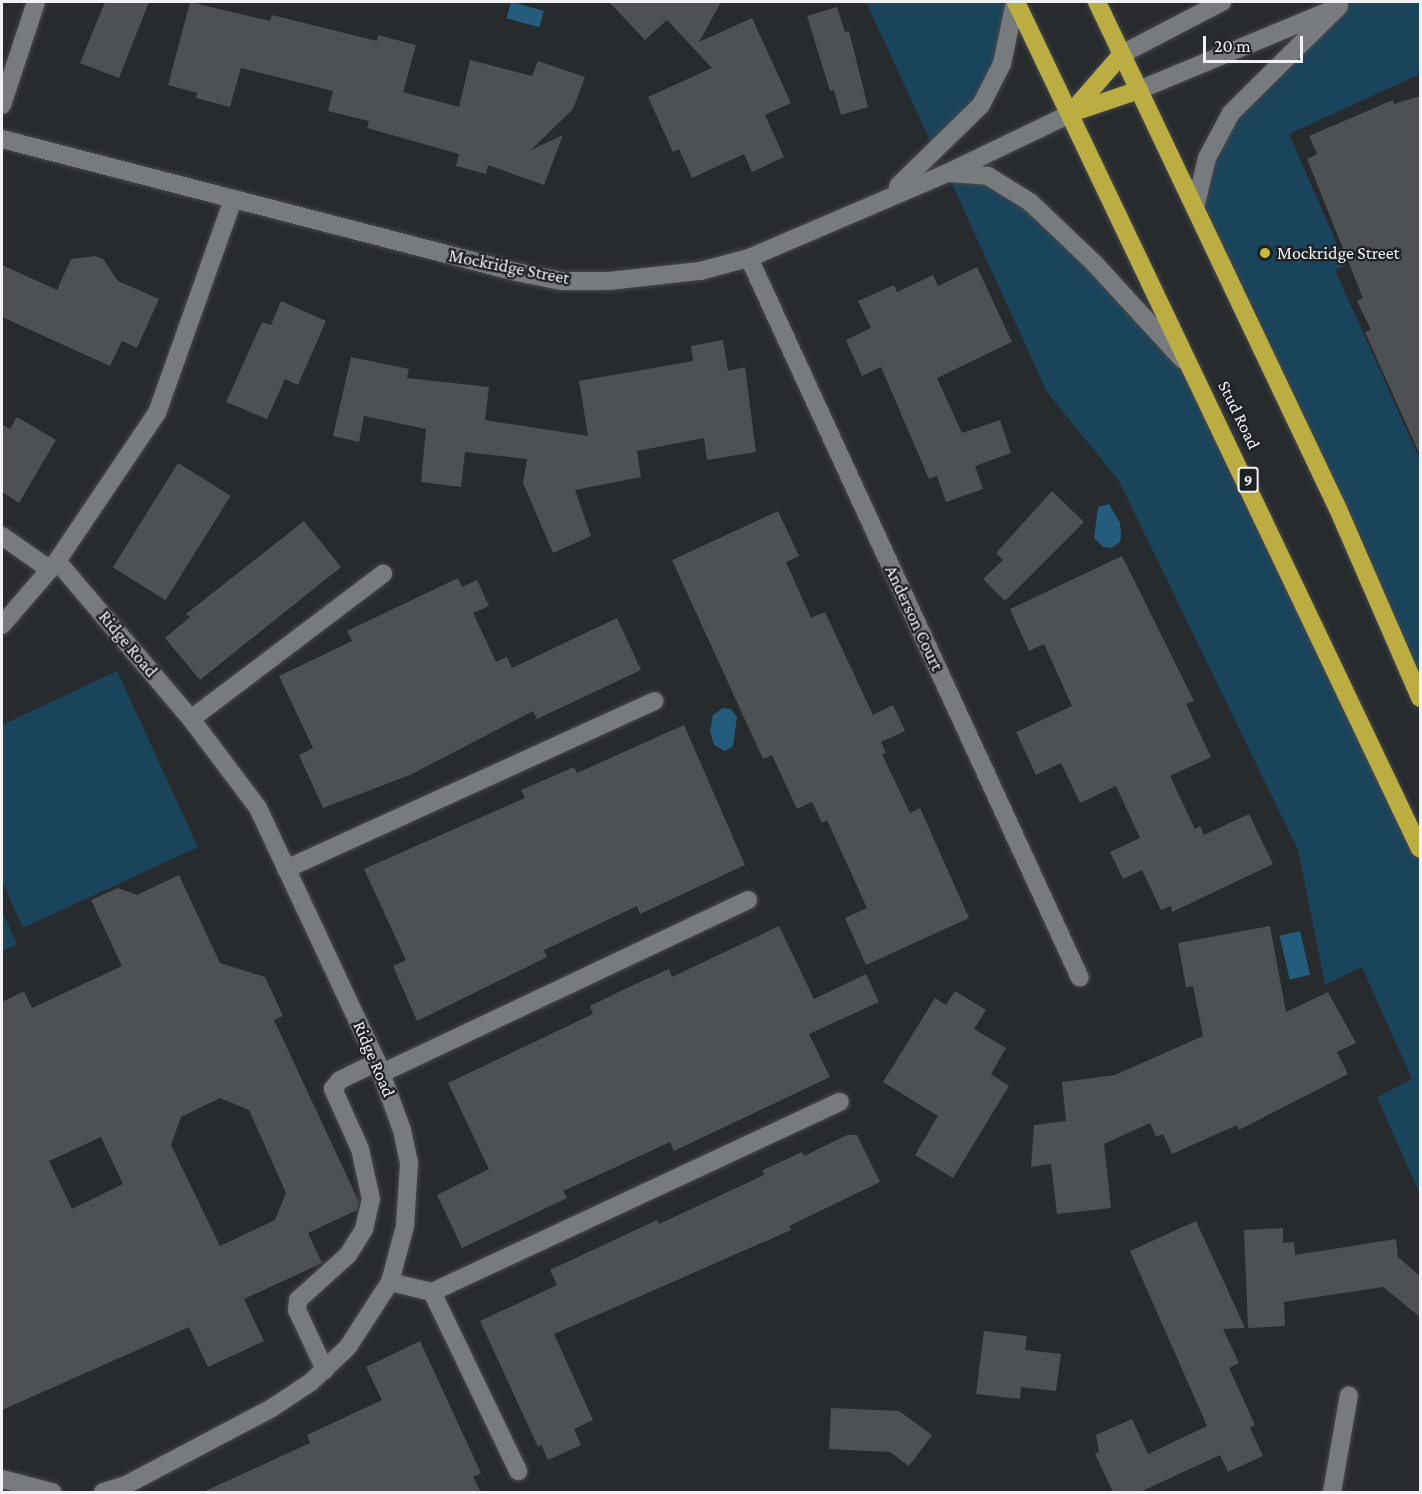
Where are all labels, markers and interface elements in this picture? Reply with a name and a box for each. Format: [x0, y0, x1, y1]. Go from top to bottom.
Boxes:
scale bar [1206, 24, 1306, 62]
text: 20 m [1214, 36, 1251, 56]
place label: Mockridge Street [1277, 242, 1400, 264]
street label: Mockridge Street [447, 245, 571, 289]
marker: Mockridge Street [1258, 246, 1272, 260]
street label: Stud Road [1213, 377, 1265, 453]
road number: 9 [1238, 467, 1258, 493]
street label: Anderson Court [880, 562, 948, 674]
street label: Ridge Road [94, 606, 162, 682]
street label: Ridge Road [348, 1018, 400, 1100]

